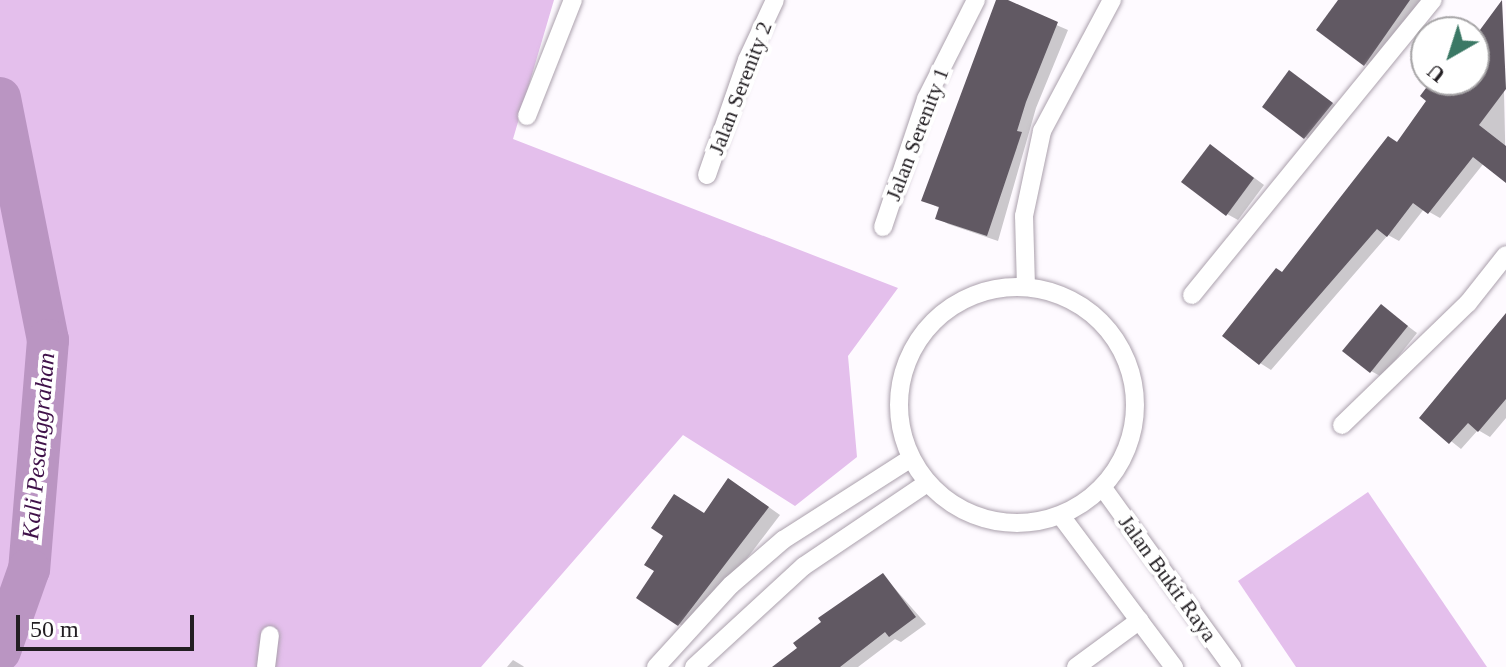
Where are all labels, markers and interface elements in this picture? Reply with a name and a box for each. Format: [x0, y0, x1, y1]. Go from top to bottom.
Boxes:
north arrow [1410, 16, 1490, 96]
street label: Jalan Serenity 2 [702, 18, 778, 158]
text: U [1422, 59, 1450, 88]
street label: Jalan Serenity 1 [879, 64, 955, 204]
water label: Kali Pesanggrahan [16, 351, 62, 541]
street label: Jalan Bukit Raya [1113, 509, 1223, 647]
scale bar [20, 599, 198, 649]
text: 50 m [30, 616, 79, 642]

